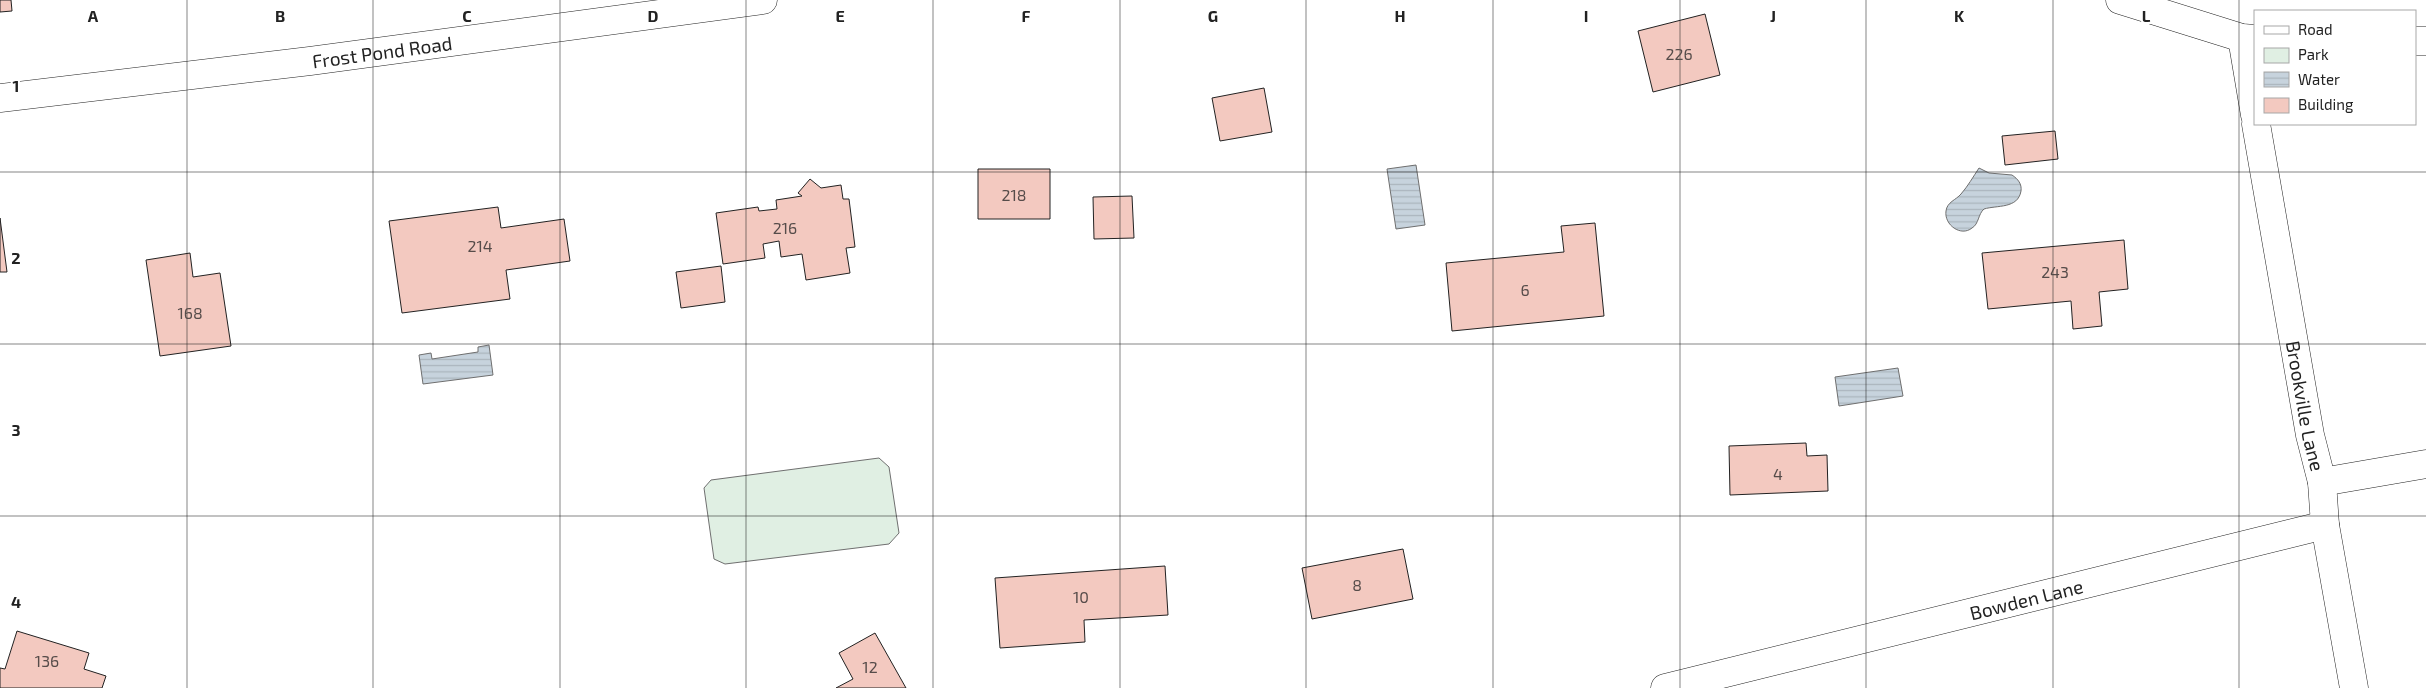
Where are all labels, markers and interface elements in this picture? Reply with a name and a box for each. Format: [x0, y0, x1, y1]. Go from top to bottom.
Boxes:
text: A [88, 6, 99, 25]
text: B [275, 6, 285, 25]
text: C [462, 6, 472, 25]
text: D [648, 6, 659, 25]
text: E [835, 6, 845, 25]
text: F [1022, 6, 1031, 25]
text: G [1208, 6, 1218, 25]
text: H [1394, 6, 1406, 25]
text: I [1584, 6, 1588, 25]
text: J [1770, 6, 1776, 25]
text: K [1954, 6, 1965, 25]
text: L [2142, 6, 2151, 25]
legend [2254, 10, 2416, 125]
text: Road [2298, 20, 2333, 38]
street label: Frost Pond Road [311, 30, 454, 72]
house number: 226 [1665, 44, 1693, 63]
text: Park [2298, 45, 2329, 63]
text: Water [2298, 70, 2340, 88]
text: 1 [13, 76, 19, 95]
text: Building [2298, 95, 2354, 113]
house number: 218 [1001, 185, 1027, 204]
house number: 216 [773, 218, 797, 237]
house number: 214 [467, 236, 493, 255]
text: 2 [11, 248, 21, 267]
house number: 243 [2041, 262, 2069, 281]
house number: 6 [1520, 280, 1530, 299]
house number: 168 [177, 303, 203, 322]
street label: Brookville Lane [2282, 339, 2330, 473]
text: 3 [11, 420, 21, 439]
house number: 4 [1773, 464, 1783, 483]
street label: Bowden Lane [1967, 574, 2085, 624]
house number: 8 [1352, 575, 1362, 594]
house number: 10 [1073, 587, 1089, 606]
text: 4 [11, 592, 21, 611]
house number: 136 [35, 651, 59, 670]
house number: 12 [862, 657, 878, 676]

